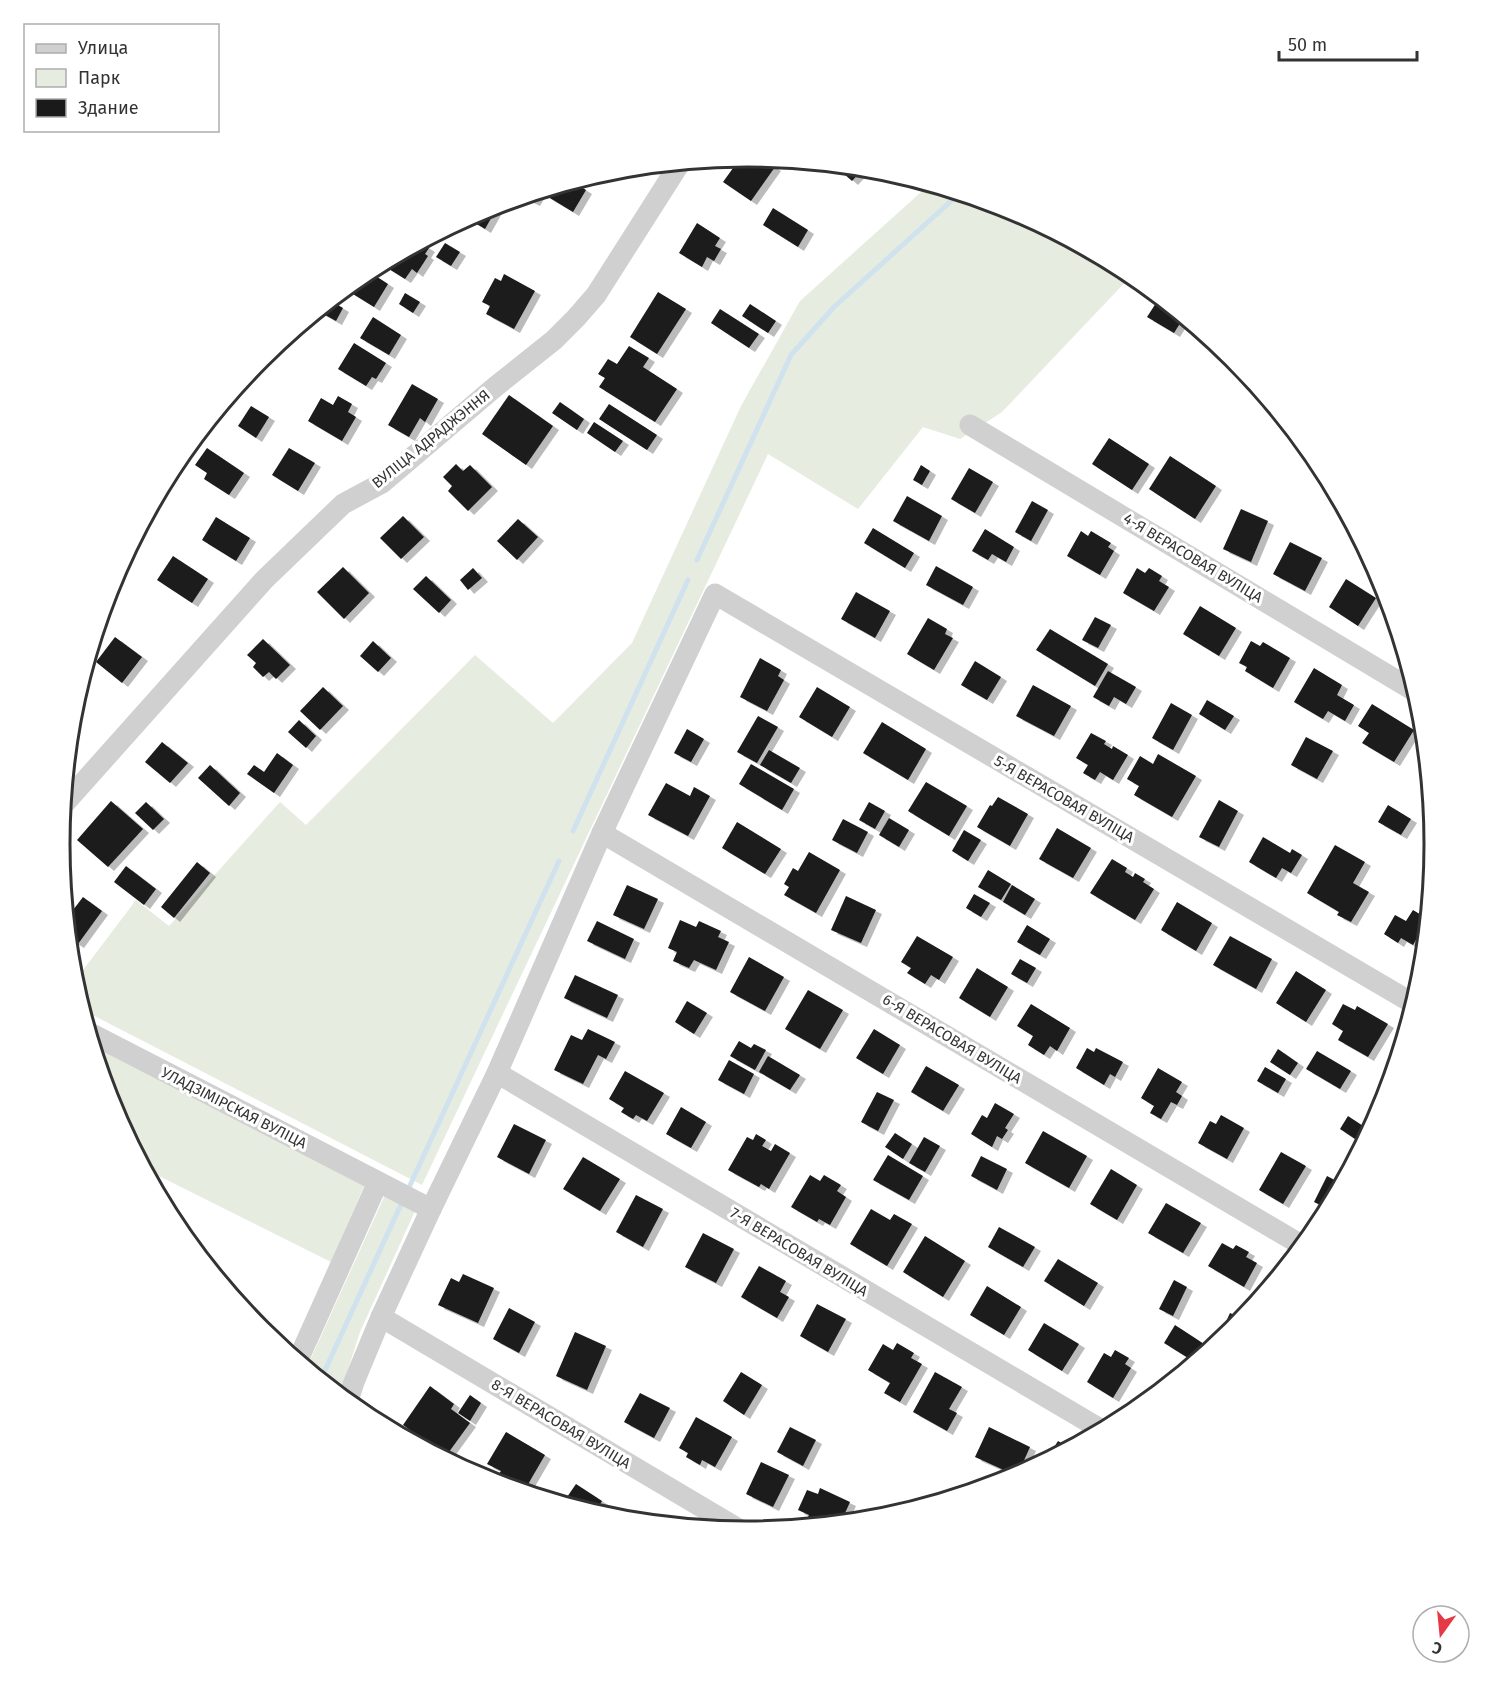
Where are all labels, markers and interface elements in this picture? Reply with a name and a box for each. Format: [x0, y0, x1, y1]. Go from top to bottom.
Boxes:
legend [24, 24, 219, 132]
scale bar [1279, 24, 1417, 62]
text: 50 m [1288, 34, 1327, 56]
text: Улица [78, 37, 128, 59]
text: Парк [78, 67, 121, 89]
text: Здание [78, 97, 139, 119]
street label: ВУЛІЦА АДРАДЖЭННЯ [368, 386, 494, 492]
street label: 4-Я ВЕРАСОВАЯ ВУЛІЦА [1120, 509, 1266, 607]
street label: 5-Я ВЕРАСОВАЯ ВУЛІЦА [991, 752, 1137, 847]
street label: 6-Я ВЕРАСОВАЯ ВУЛІЦА [879, 990, 1025, 1088]
street label: УЛАДЗІМІРСКАЯ ВУЛІЦА [158, 1063, 310, 1153]
street label: 7-Я ВЕРАСОВАЯ ВУЛІЦА [727, 1204, 872, 1300]
street label: 8-Я ВЕРАСОВАЯ ВУЛІЦА [488, 1375, 634, 1473]
north arrow [1411, 1604, 1471, 1664]
text: С [1430, 1637, 1444, 1658]

